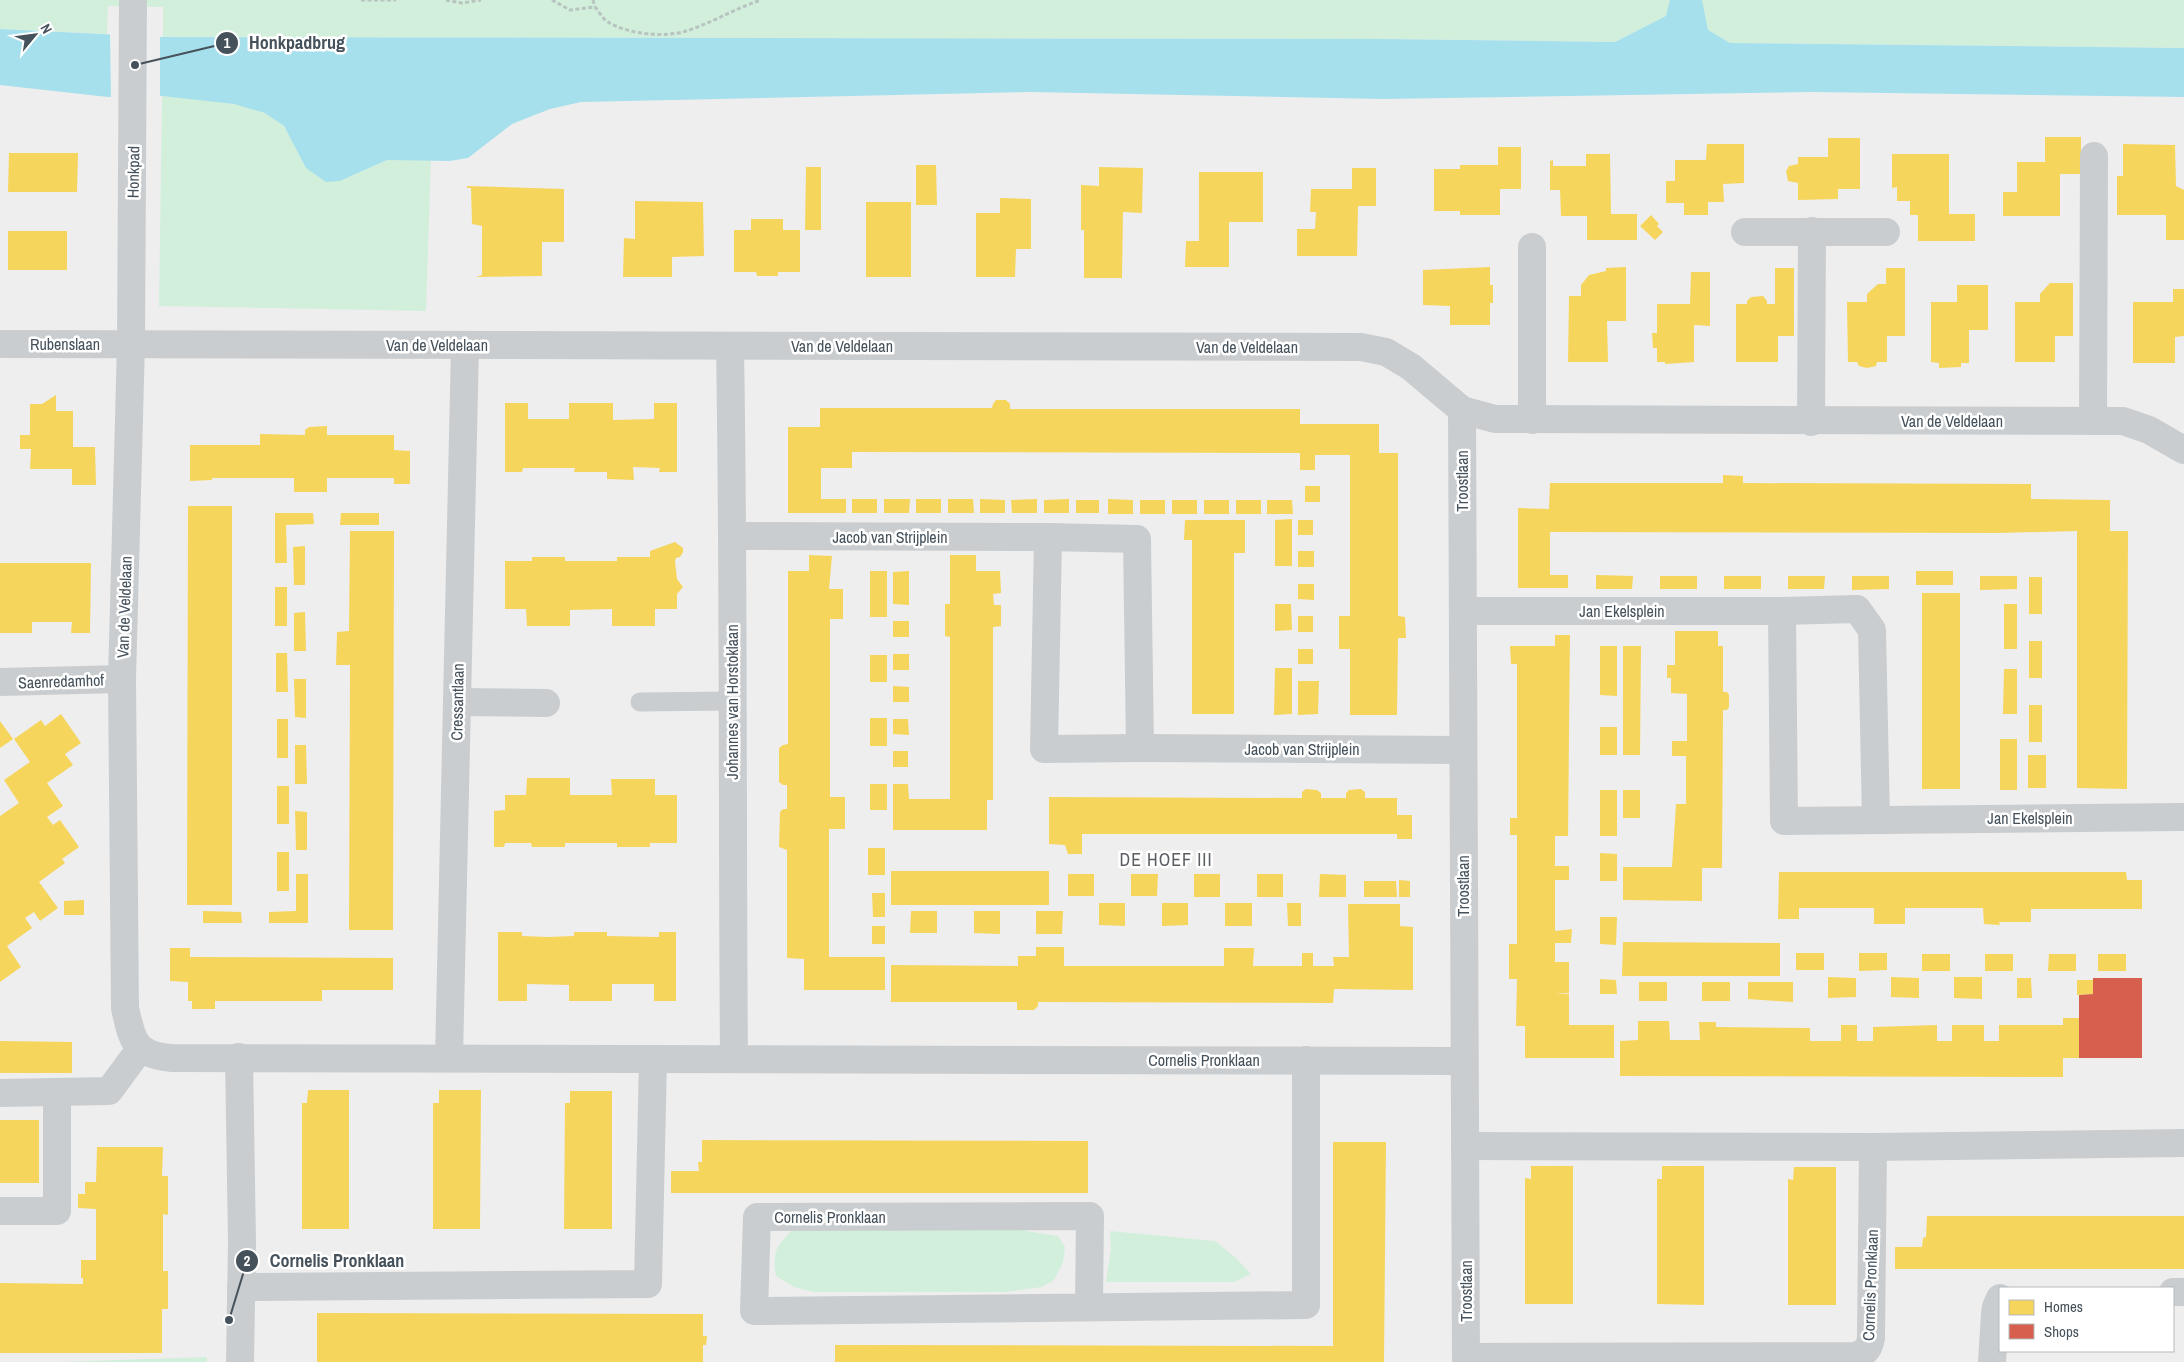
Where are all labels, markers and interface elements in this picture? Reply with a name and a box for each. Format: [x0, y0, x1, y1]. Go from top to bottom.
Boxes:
north arrow [10, 10, 60, 60]
text: N [36, 21, 56, 37]
callout: Honkpadbrug [214, 27, 355, 60]
text: Honkpadbrug [249, 30, 345, 55]
text: 1 [224, 32, 231, 53]
street label: Honkpad [122, 146, 144, 198]
street label: Rubenslaan [30, 333, 100, 355]
street label: Van de Veldelaan [386, 334, 488, 356]
street label: Van de Veldelaan [791, 335, 893, 357]
street label: Van de Veldelaan [1196, 336, 1298, 358]
street label: Van de Veldelaan [1901, 410, 2003, 432]
street label: Troostlaan [1451, 450, 1473, 512]
street label: Jacob van Strijplein [832, 526, 948, 548]
street label: Van de Veldelaan [111, 556, 137, 658]
street label: Jan Ekelsplein [1579, 600, 1665, 622]
street label: Johannes van Horstoklaan [721, 624, 743, 780]
street label: Cressantlaan [445, 663, 469, 741]
street label: Saenredamhof [18, 668, 105, 693]
street label: Jacob van Strijplein [1244, 738, 1360, 760]
street label: Jan Ekelsplein [1987, 807, 2073, 829]
district label: DE HOEF III [1119, 847, 1213, 872]
street label: Troostlaan [1452, 855, 1474, 917]
street label: Cornelis Pronklaan [1148, 1049, 1260, 1071]
street label: Cornelis Pronklaan [774, 1206, 886, 1228]
street label: Cornelis Pronklaan [1857, 1229, 1883, 1341]
callout: Cornelis Pronklaan [234, 1244, 414, 1277]
text: Cornelis Pronklaan [270, 1248, 404, 1273]
text: 2 [244, 1250, 251, 1271]
street label: Troostlaan [1455, 1260, 1477, 1322]
legend [1999, 1287, 2174, 1352]
text: Homes [2044, 1296, 2083, 1317]
text: Shops [2044, 1321, 2079, 1342]

